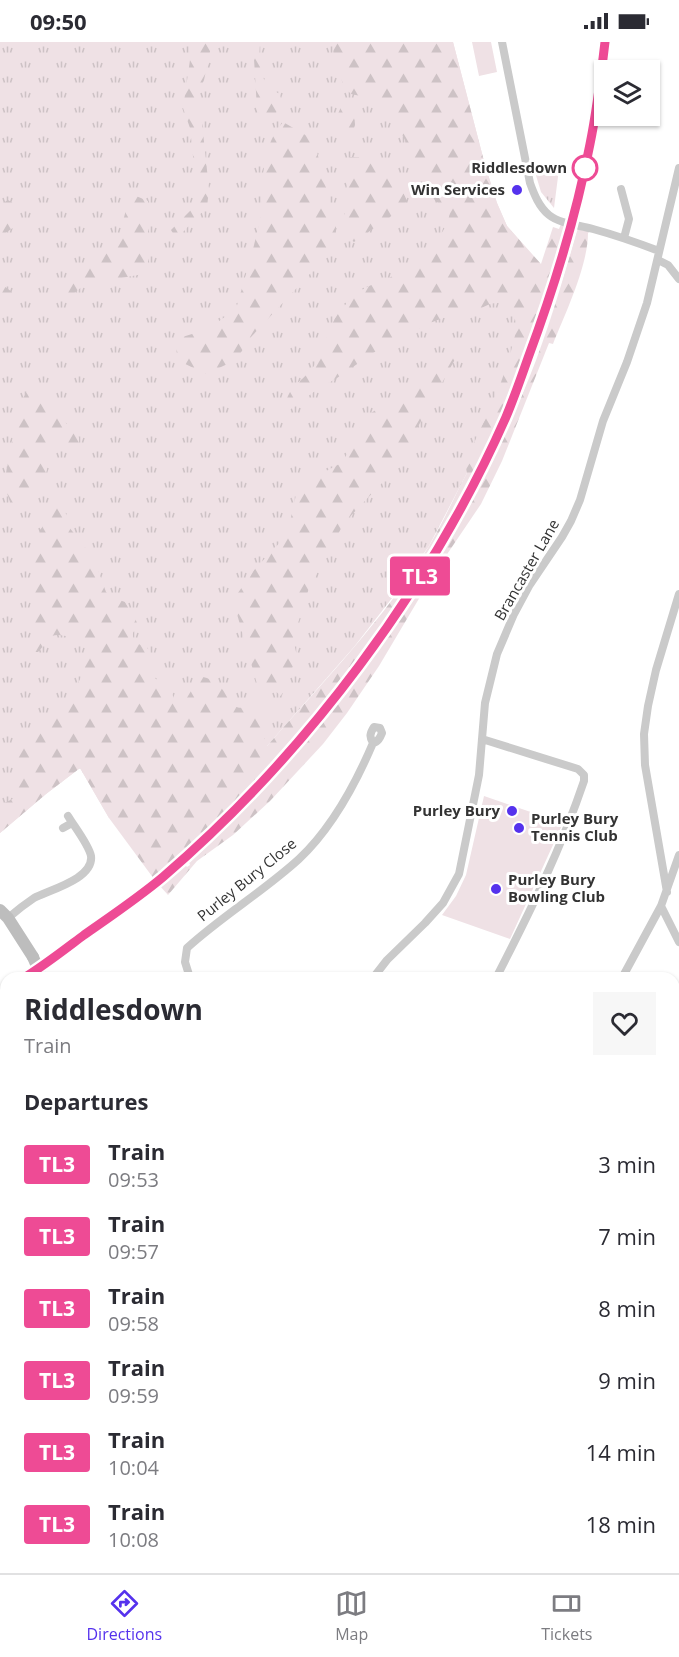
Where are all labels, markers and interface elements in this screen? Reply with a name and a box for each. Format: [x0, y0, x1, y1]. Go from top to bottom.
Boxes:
text: 09:50 [30, 6, 87, 36]
map controls [594, 60, 660, 126]
button: layers [594, 60, 660, 126]
marker: Riddlesdown [572, 155, 598, 181]
place label: Riddlesdown [471, 157, 567, 177]
place label: Win Services [411, 179, 505, 199]
marker: Win Services [510, 183, 524, 197]
street label: Brancaster Lane [489, 515, 563, 624]
line badge: TL3 [386, 556, 454, 596]
text: TL3 [402, 562, 438, 590]
place label: Purley Bury [413, 800, 500, 820]
marker: Purley Bury [505, 804, 519, 818]
place label: Purley Bury Tennis Club [531, 808, 619, 845]
marker: Purley Bury Tennis Club [512, 821, 526, 835]
street label: Purley Bury Close [193, 833, 300, 925]
place label: Purley Bury Bowling Club [508, 869, 605, 906]
marker: Purley Bury Bowling Club [489, 882, 503, 896]
text: Riddlesdown [24, 990, 203, 1028]
button: heart [593, 992, 656, 1055]
text: Train [24, 1032, 72, 1059]
text: Departures [24, 1086, 148, 1116]
text: Train [108, 1136, 165, 1166]
text: 3 min [598, 1149, 656, 1179]
text: TL3 [39, 1150, 75, 1178]
text: 09:53 [108, 1166, 159, 1193]
text: Train [108, 1208, 165, 1238]
text: 7 min [598, 1221, 656, 1251]
text: TL3 [39, 1222, 75, 1250]
text: 09:57 [108, 1238, 159, 1265]
text: Train [108, 1280, 165, 1310]
text: 8 min [598, 1293, 656, 1323]
text: TL3 [39, 1294, 75, 1322]
text: 09:58 [108, 1310, 159, 1337]
text: Train [108, 1352, 165, 1382]
text: 9 min [598, 1365, 656, 1395]
text: TL3 [39, 1366, 75, 1394]
text: 09:59 [108, 1382, 159, 1409]
text: Train [108, 1424, 165, 1454]
text: 14 min [586, 1437, 656, 1467]
text: TL3 [39, 1438, 75, 1466]
text: 10:04 [108, 1454, 159, 1481]
text: Train [108, 1496, 165, 1526]
text: 18 min [586, 1509, 656, 1539]
text: TL3 [39, 1510, 75, 1538]
text: 10:08 [108, 1526, 159, 1553]
tab: Directions [87, 1587, 162, 1645]
tab: Map [335, 1587, 368, 1645]
tab: Tickets [541, 1587, 592, 1645]

